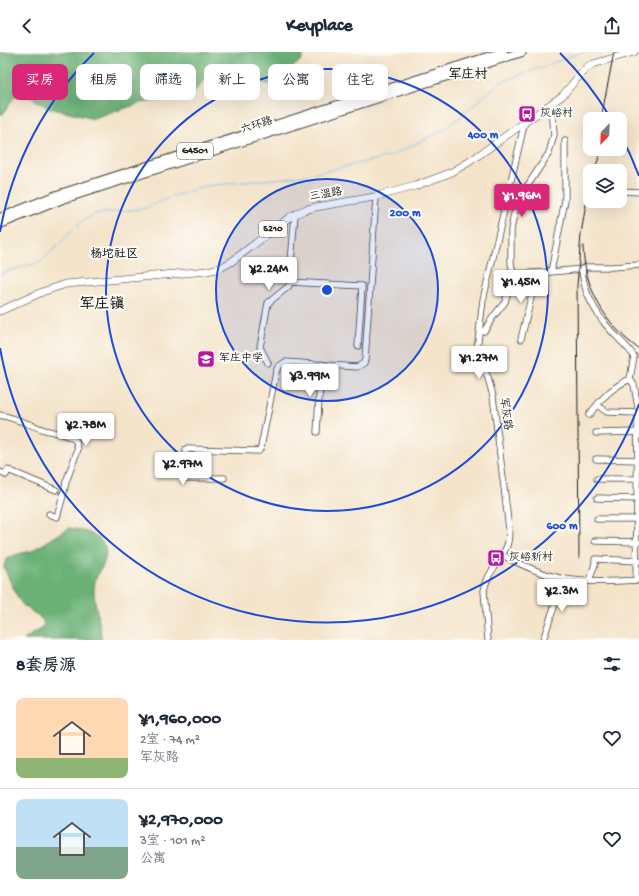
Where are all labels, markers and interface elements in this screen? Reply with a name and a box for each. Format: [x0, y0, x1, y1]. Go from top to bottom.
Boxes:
icon: back [16, 15, 38, 37]
icon: share [601, 15, 623, 37]
text: Keyplace [286, 16, 353, 37]
chip: 买房 [12, 64, 68, 100]
chip: 租房 [76, 64, 132, 100]
chip: 筛选 [140, 64, 196, 100]
chip: 新上 [204, 64, 260, 100]
chip: 公寓 [268, 64, 324, 100]
chip: 住宅 [332, 64, 388, 100]
district label: 军庄村 [448, 66, 488, 83]
bus stop icon: 灰峪村 [517, 104, 537, 124]
place label: 灰峪村 [540, 106, 573, 120]
north arrow [583, 112, 627, 156]
map controls [583, 112, 627, 208]
street label: 六环路 [239, 114, 275, 137]
text: 400 m [467, 129, 499, 143]
road number: G4501 [177, 143, 213, 159]
button: layers [583, 164, 627, 208]
pin: ¥1.96M [489, 184, 555, 218]
street label: 三温路 [309, 185, 343, 204]
text: ¥1.96M [503, 189, 541, 204]
text: 200 m [390, 207, 421, 221]
road number: S210 [259, 221, 287, 237]
district label: 杨坨社区 [90, 247, 138, 262]
pin: ¥2.24M [236, 257, 302, 291]
text: ¥2.24M [250, 262, 288, 277]
pin: ¥1.45M [488, 270, 554, 304]
text: ¥1.45M [502, 275, 540, 290]
centre of rings [320, 283, 334, 297]
district label: 军庄镇 [79, 295, 125, 314]
pin: ¥1.27M [446, 346, 512, 380]
school or university icon: 军庄中学 [196, 349, 216, 369]
place label: 军庄中学 [219, 351, 263, 365]
text: ¥1.27M [460, 351, 498, 366]
pin: ¥3.99M [277, 364, 343, 398]
text: ¥3.99M [291, 369, 329, 384]
street label: 军灰路 [497, 397, 514, 431]
pin: ¥2.78M [53, 413, 119, 447]
text: ¥2.78M [66, 418, 106, 433]
pin: ¥2.97M [150, 452, 216, 486]
text: ¥2.97M [164, 457, 202, 472]
text: 600 m [546, 520, 578, 534]
bus stop icon: 灰峪新村 [486, 548, 506, 568]
place label: 灰峪新村 [509, 550, 553, 564]
pin: ¥2.3M [534, 579, 590, 613]
text: ¥2.3M [546, 584, 578, 599]
icon: filters [601, 653, 623, 675]
text: 8套房源 [16, 657, 76, 677]
text: ¥1,960,000 [140, 710, 221, 730]
icon: home [48, 714, 96, 762]
icon: heart [601, 727, 623, 749]
text: 2室 · 74 m² [140, 733, 200, 748]
text: 军灰路 [140, 751, 179, 766]
text: ¥2,970,000 [140, 811, 223, 831]
icon: home [48, 815, 96, 863]
icon: heart [601, 828, 623, 850]
text: 3室 · 101 m² [140, 834, 205, 849]
text: 公寓 [140, 852, 166, 867]

